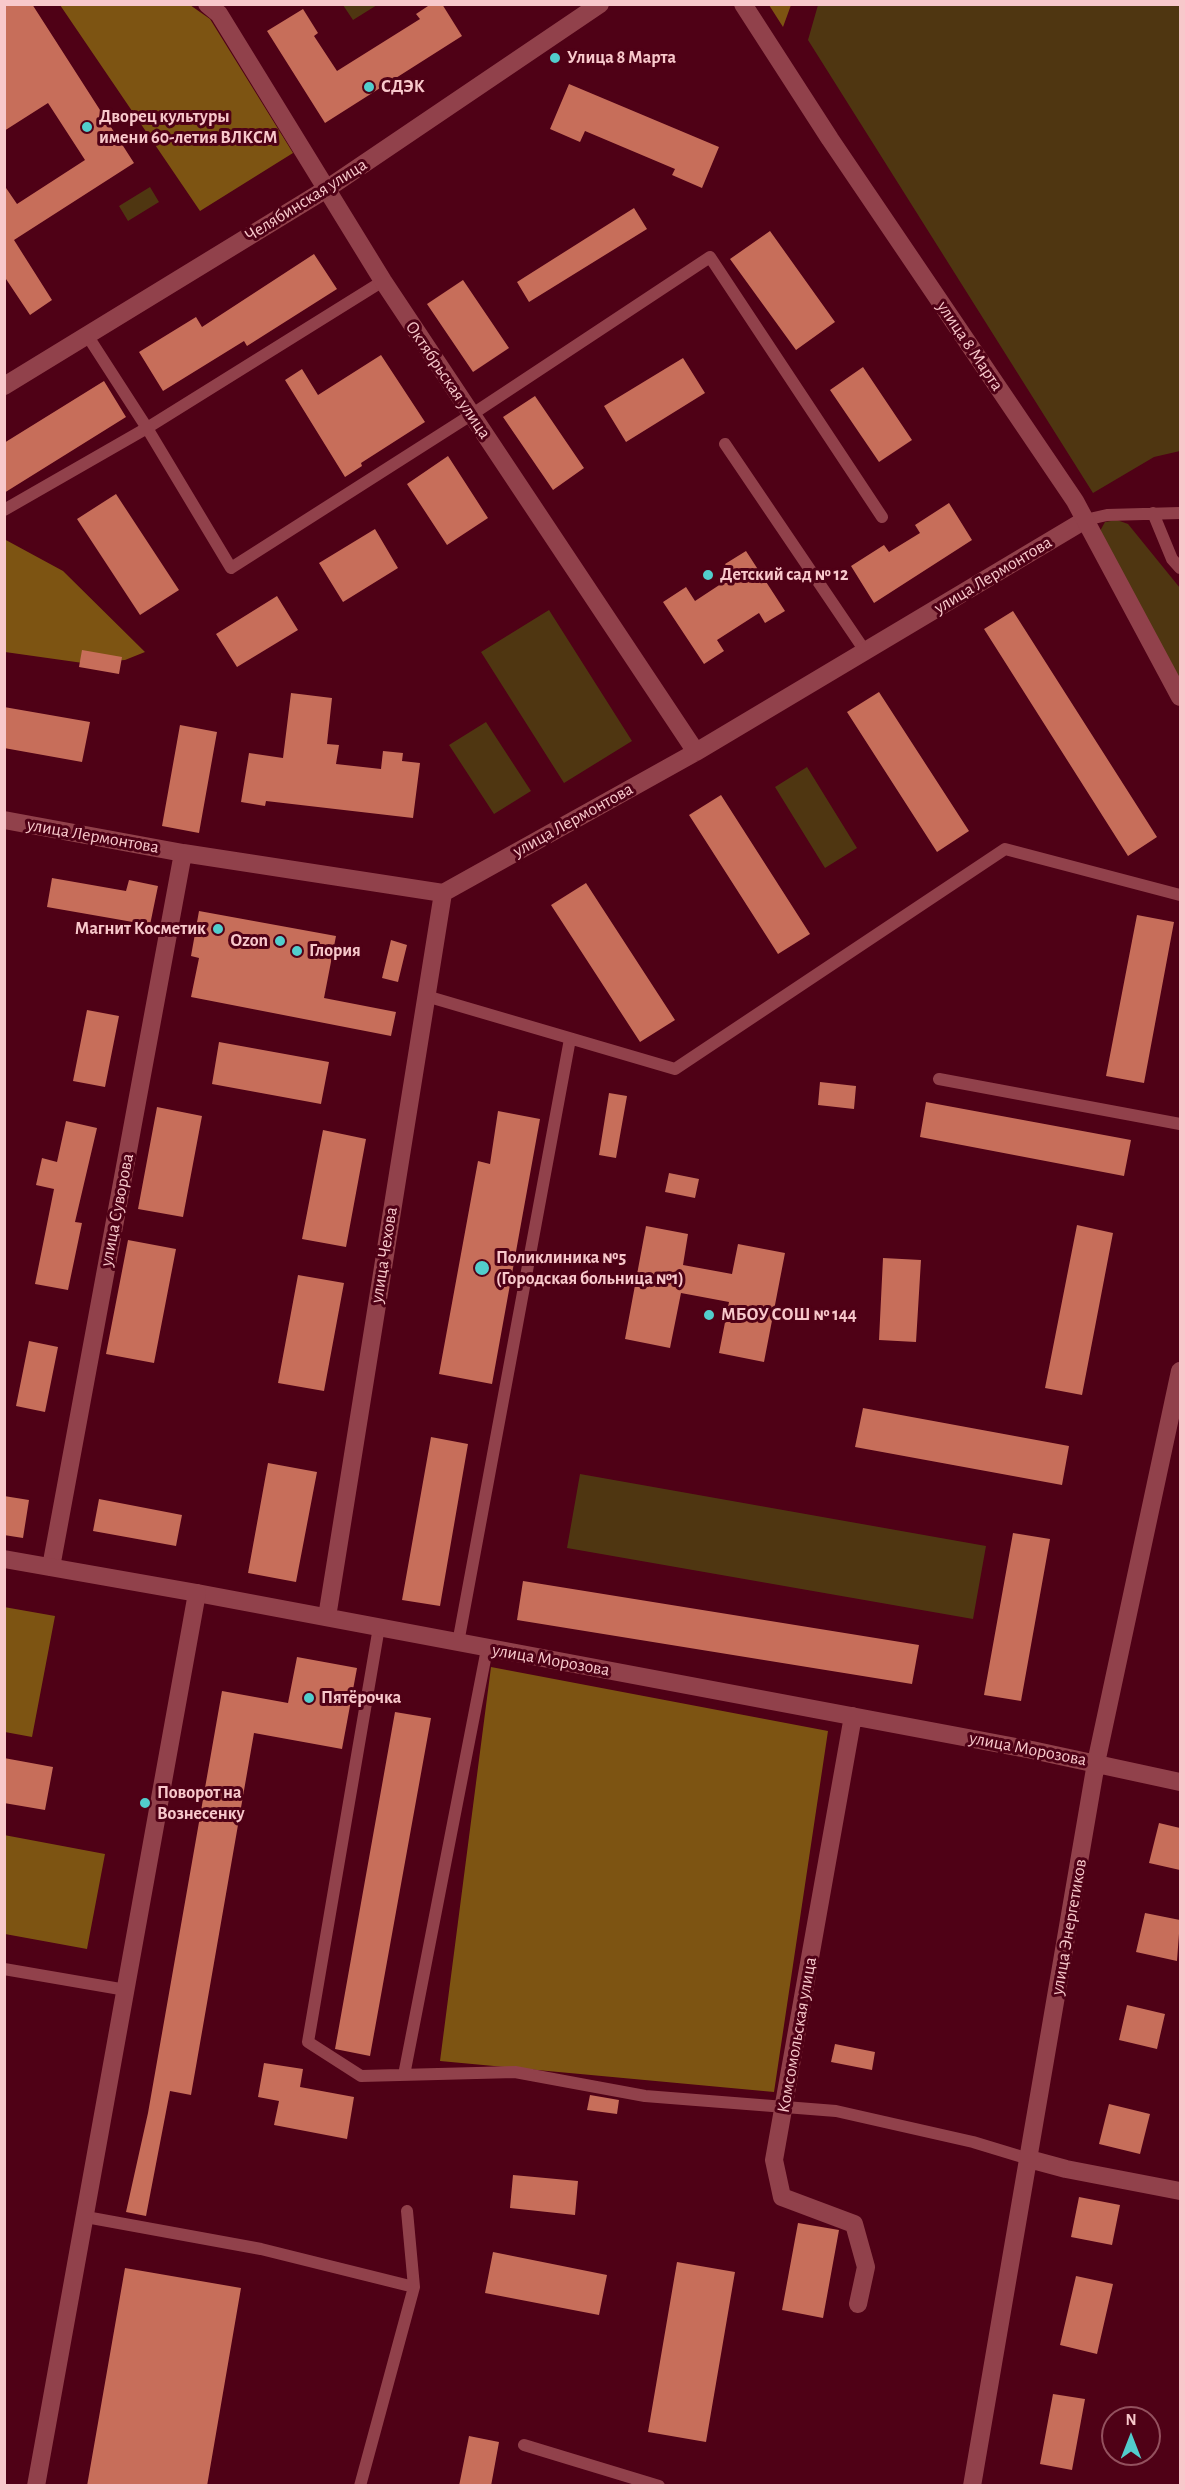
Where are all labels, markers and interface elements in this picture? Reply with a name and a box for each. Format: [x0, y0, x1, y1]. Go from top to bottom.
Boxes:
place label: Улица 8 Марта [567, 47, 676, 69]
marker: Улица 8 Марта [548, 51, 562, 65]
place label: СДЭК [381, 76, 425, 98]
marker: СДЭК [362, 80, 376, 94]
place label: Дворец культуры имени 60-летия ВЛКСМ [99, 106, 278, 148]
marker: Дворец культуры имени 60-летия ВЛКСМ [80, 120, 94, 134]
street label: Челябинская улица [241, 154, 371, 246]
street label: улица 8 Марта [932, 297, 1008, 395]
street label: Октябрьская улица [401, 317, 495, 443]
street label: улица Лермонтова [930, 531, 1056, 619]
place label: Детский сад № 12 [720, 564, 849, 586]
marker: Детский сад № 12 [701, 568, 715, 582]
street label: улица Лермонтова [509, 778, 637, 862]
street label: улица Лермонтова [25, 814, 161, 858]
place label: Магнит Косметик [75, 918, 206, 940]
marker: Магнит Косметик [211, 922, 225, 936]
place label: Ozon [231, 930, 268, 952]
marker: Ozon [273, 934, 287, 948]
place label: Глория [309, 940, 361, 962]
marker: Глория [290, 944, 304, 958]
street label: улица Суворова [95, 1152, 139, 1268]
street label: улица Чехова [366, 1205, 402, 1305]
place label: Поликлиника №5 (Городская больница №1) [496, 1247, 684, 1290]
marker: Поликлиника №5 (Городская больница №1) [473, 1259, 491, 1277]
place label: МБОУ СОШ № 144 [721, 1304, 857, 1326]
marker: МБОУ СОШ № 144 [702, 1308, 716, 1322]
street label: улица Морозова [491, 1639, 611, 1681]
place label: Пятёрочка [321, 1687, 401, 1709]
marker: Пятёрочка [302, 1691, 316, 1705]
street label: улица Морозова [968, 1727, 1088, 1771]
place label: Поворот на Вознесенку [157, 1782, 245, 1824]
marker: Поворот на Вознесенку [138, 1796, 152, 1810]
street label: улица Энергетиков [1046, 1857, 1092, 1997]
street label: Комсомольская улица [773, 1955, 821, 2115]
north arrow [1101, 2406, 1161, 2466]
text: N [1125, 2412, 1137, 2428]

